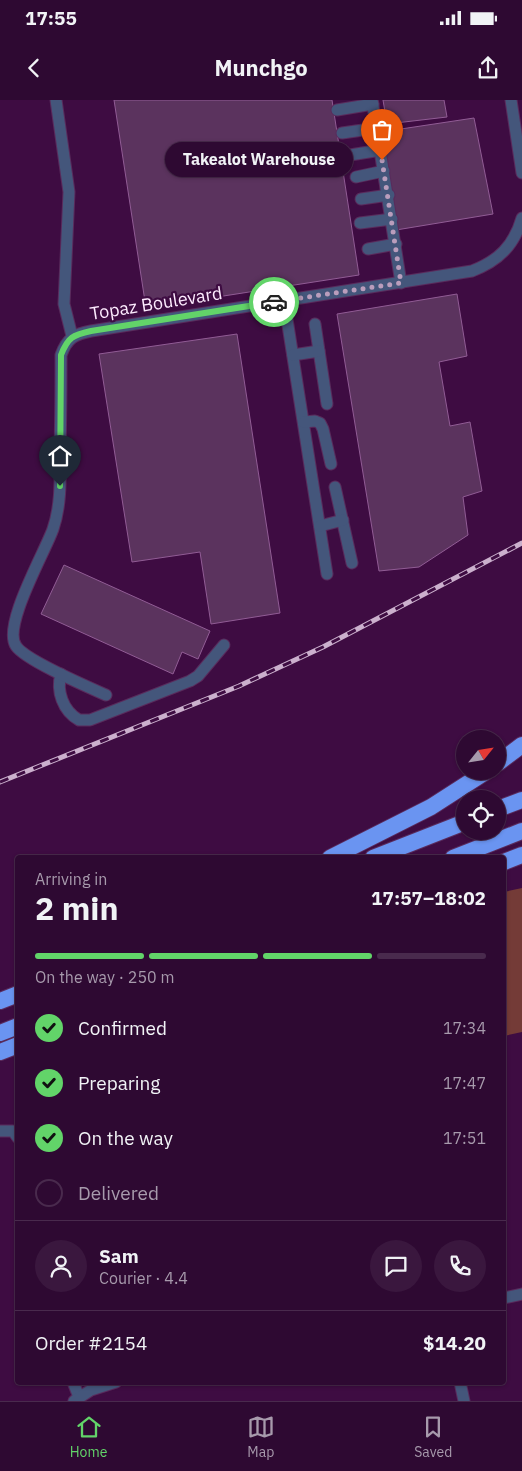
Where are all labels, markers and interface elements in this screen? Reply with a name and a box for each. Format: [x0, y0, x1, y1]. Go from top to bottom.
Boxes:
text: 17:55 [25, 6, 77, 30]
text: Munchgo [214, 53, 308, 82]
icon: back [20, 54, 48, 82]
icon: share [474, 54, 502, 82]
pin [361, 109, 403, 160]
icon: bag [368, 116, 396, 144]
callout: Takealot Warehouse [165, 142, 352, 178]
text: Takealot Warehouse [183, 149, 335, 169]
courier [249, 277, 299, 327]
street label: Topaz Boulevard [88, 281, 224, 325]
icon: car [260, 288, 288, 316]
pin [39, 435, 81, 486]
icon: home [46, 442, 74, 470]
north arrow [456, 730, 506, 780]
map controls [456, 730, 506, 840]
button: locate [456, 790, 506, 840]
text: Arriving in [35, 869, 107, 889]
text: 17:57–18:02 [371, 886, 486, 910]
text: 2 min [35, 887, 119, 929]
text: On the way · 250 m [35, 967, 174, 987]
icon: check [35, 1014, 63, 1042]
text: Confirmed [78, 1016, 167, 1040]
text: 17:34 [443, 1018, 486, 1038]
icon: check [35, 1069, 63, 1097]
text: Preparing [78, 1071, 160, 1095]
text: 17:47 [443, 1073, 486, 1093]
icon: check [35, 1124, 63, 1152]
text: On the way [78, 1126, 173, 1150]
text: 17:51 [443, 1128, 486, 1148]
text: Delivered [78, 1181, 159, 1205]
button: person [35, 1240, 87, 1292]
button: chat [370, 1240, 422, 1292]
button: phone [434, 1240, 486, 1292]
text: Sam [99, 1244, 139, 1268]
text: Courier · 4.4 [99, 1268, 188, 1288]
text: Order #2154 [35, 1331, 147, 1355]
text: $14.20 [423, 1331, 486, 1355]
tab: Home [70, 1413, 107, 1461]
tab: Map [247, 1413, 275, 1461]
tab: Saved [414, 1413, 452, 1461]

